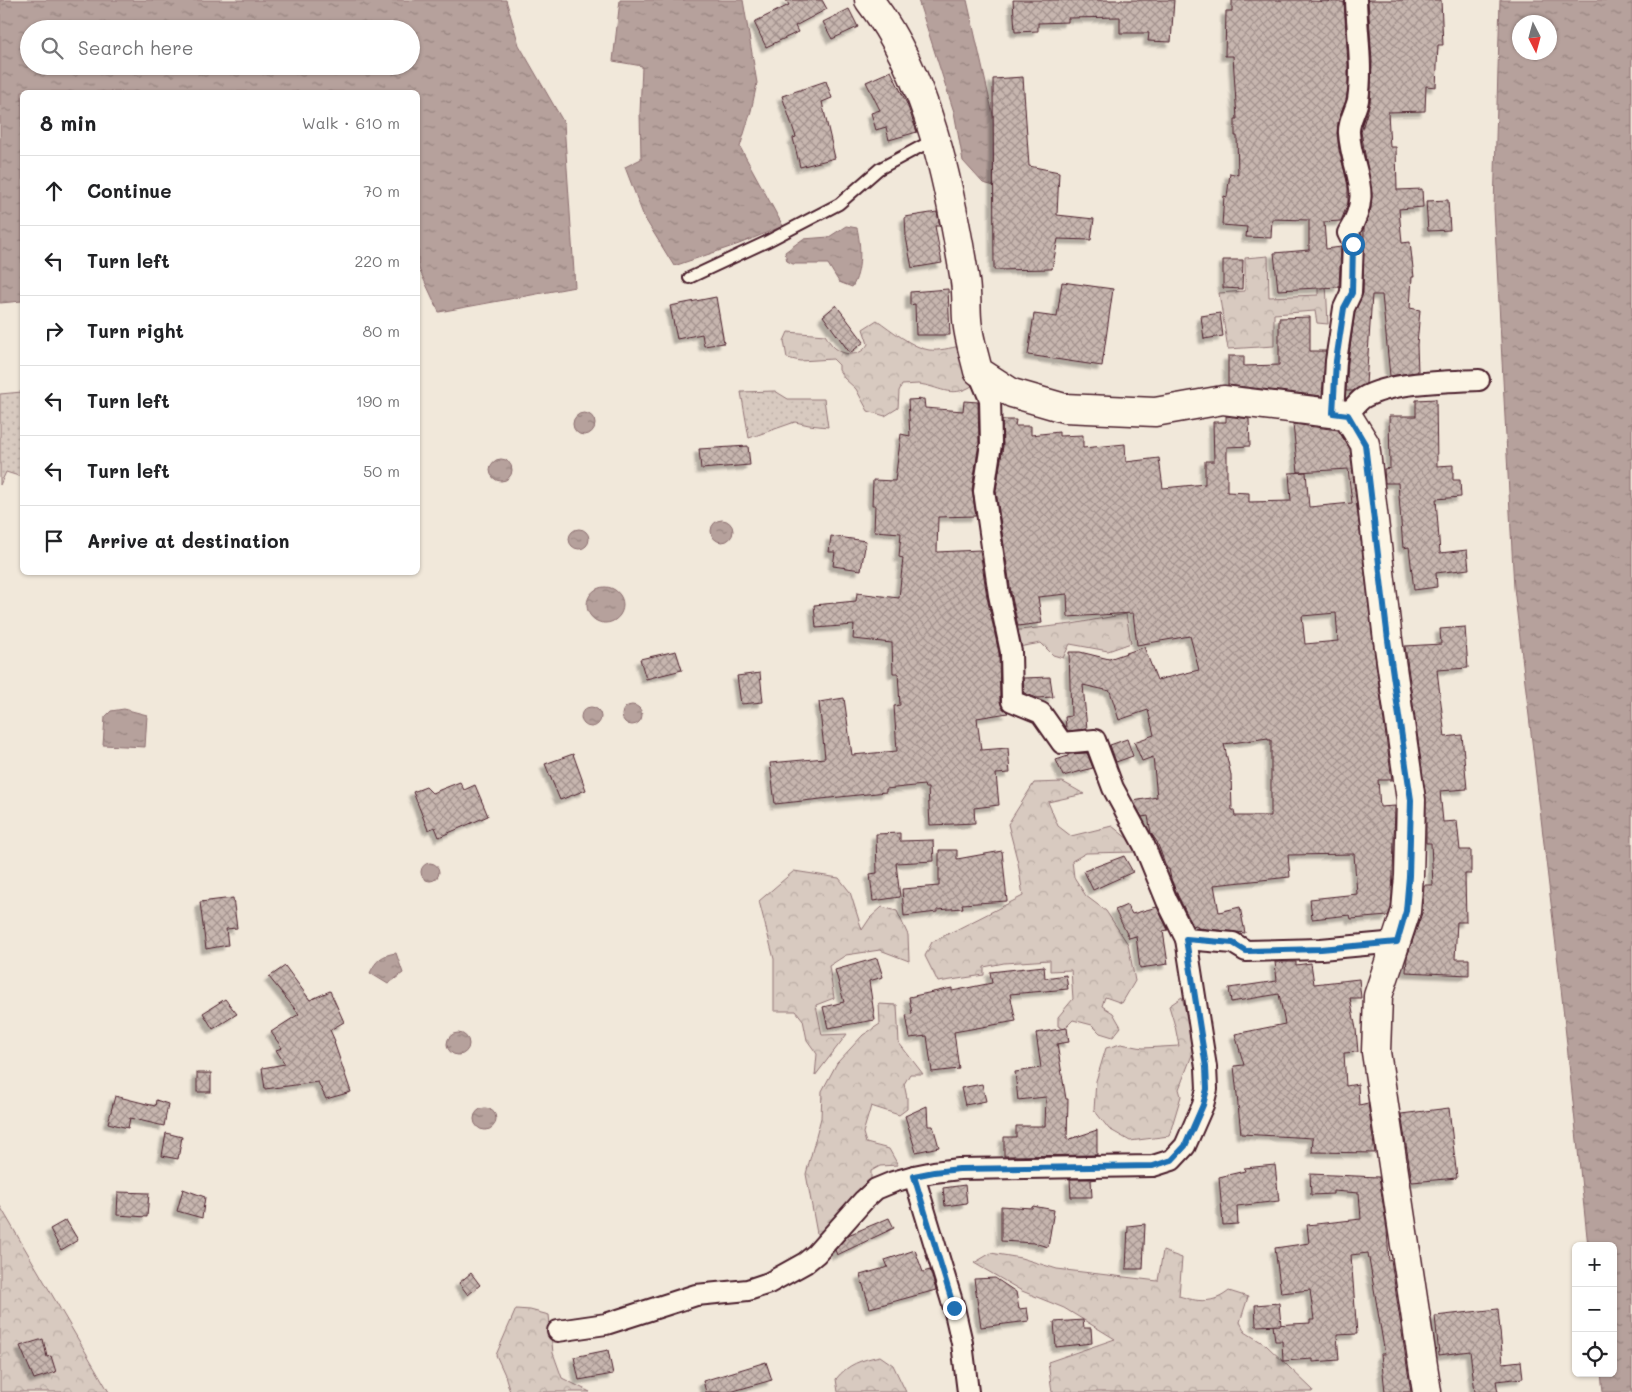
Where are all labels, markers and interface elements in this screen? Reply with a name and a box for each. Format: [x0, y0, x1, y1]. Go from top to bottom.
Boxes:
north arrow [1512, 15, 1557, 60]
search box [20, 20, 420, 75]
icon: search [38, 34, 66, 62]
text: Search here [78, 35, 194, 60]
text: 8 min [40, 109, 96, 136]
text: Walk · 610 m [302, 112, 400, 133]
icon: ahead [40, 177, 68, 205]
text: Continue [87, 178, 172, 203]
text: 70 m [363, 180, 400, 201]
route start [1342, 233, 1365, 256]
icon: left [40, 247, 68, 275]
text: Turn left [87, 248, 170, 273]
text: 220 m [354, 250, 400, 271]
icon: right [40, 317, 68, 345]
text: Turn right [87, 318, 184, 343]
text: 80 m [363, 320, 400, 341]
icon: left [40, 387, 68, 415]
text: Turn left [87, 388, 170, 413]
text: 190 m [356, 390, 400, 411]
icon: left [40, 457, 68, 485]
text: Turn left [87, 458, 170, 483]
text: 50 m [363, 460, 400, 481]
icon: arrive [40, 527, 68, 555]
text: Arrive at destination [87, 528, 290, 553]
map controls [1572, 1242, 1617, 1377]
button: + [1572, 1242, 1617, 1287]
button: − [1572, 1287, 1617, 1332]
route end [943, 1297, 966, 1320]
button: locate [1572, 1332, 1617, 1377]

